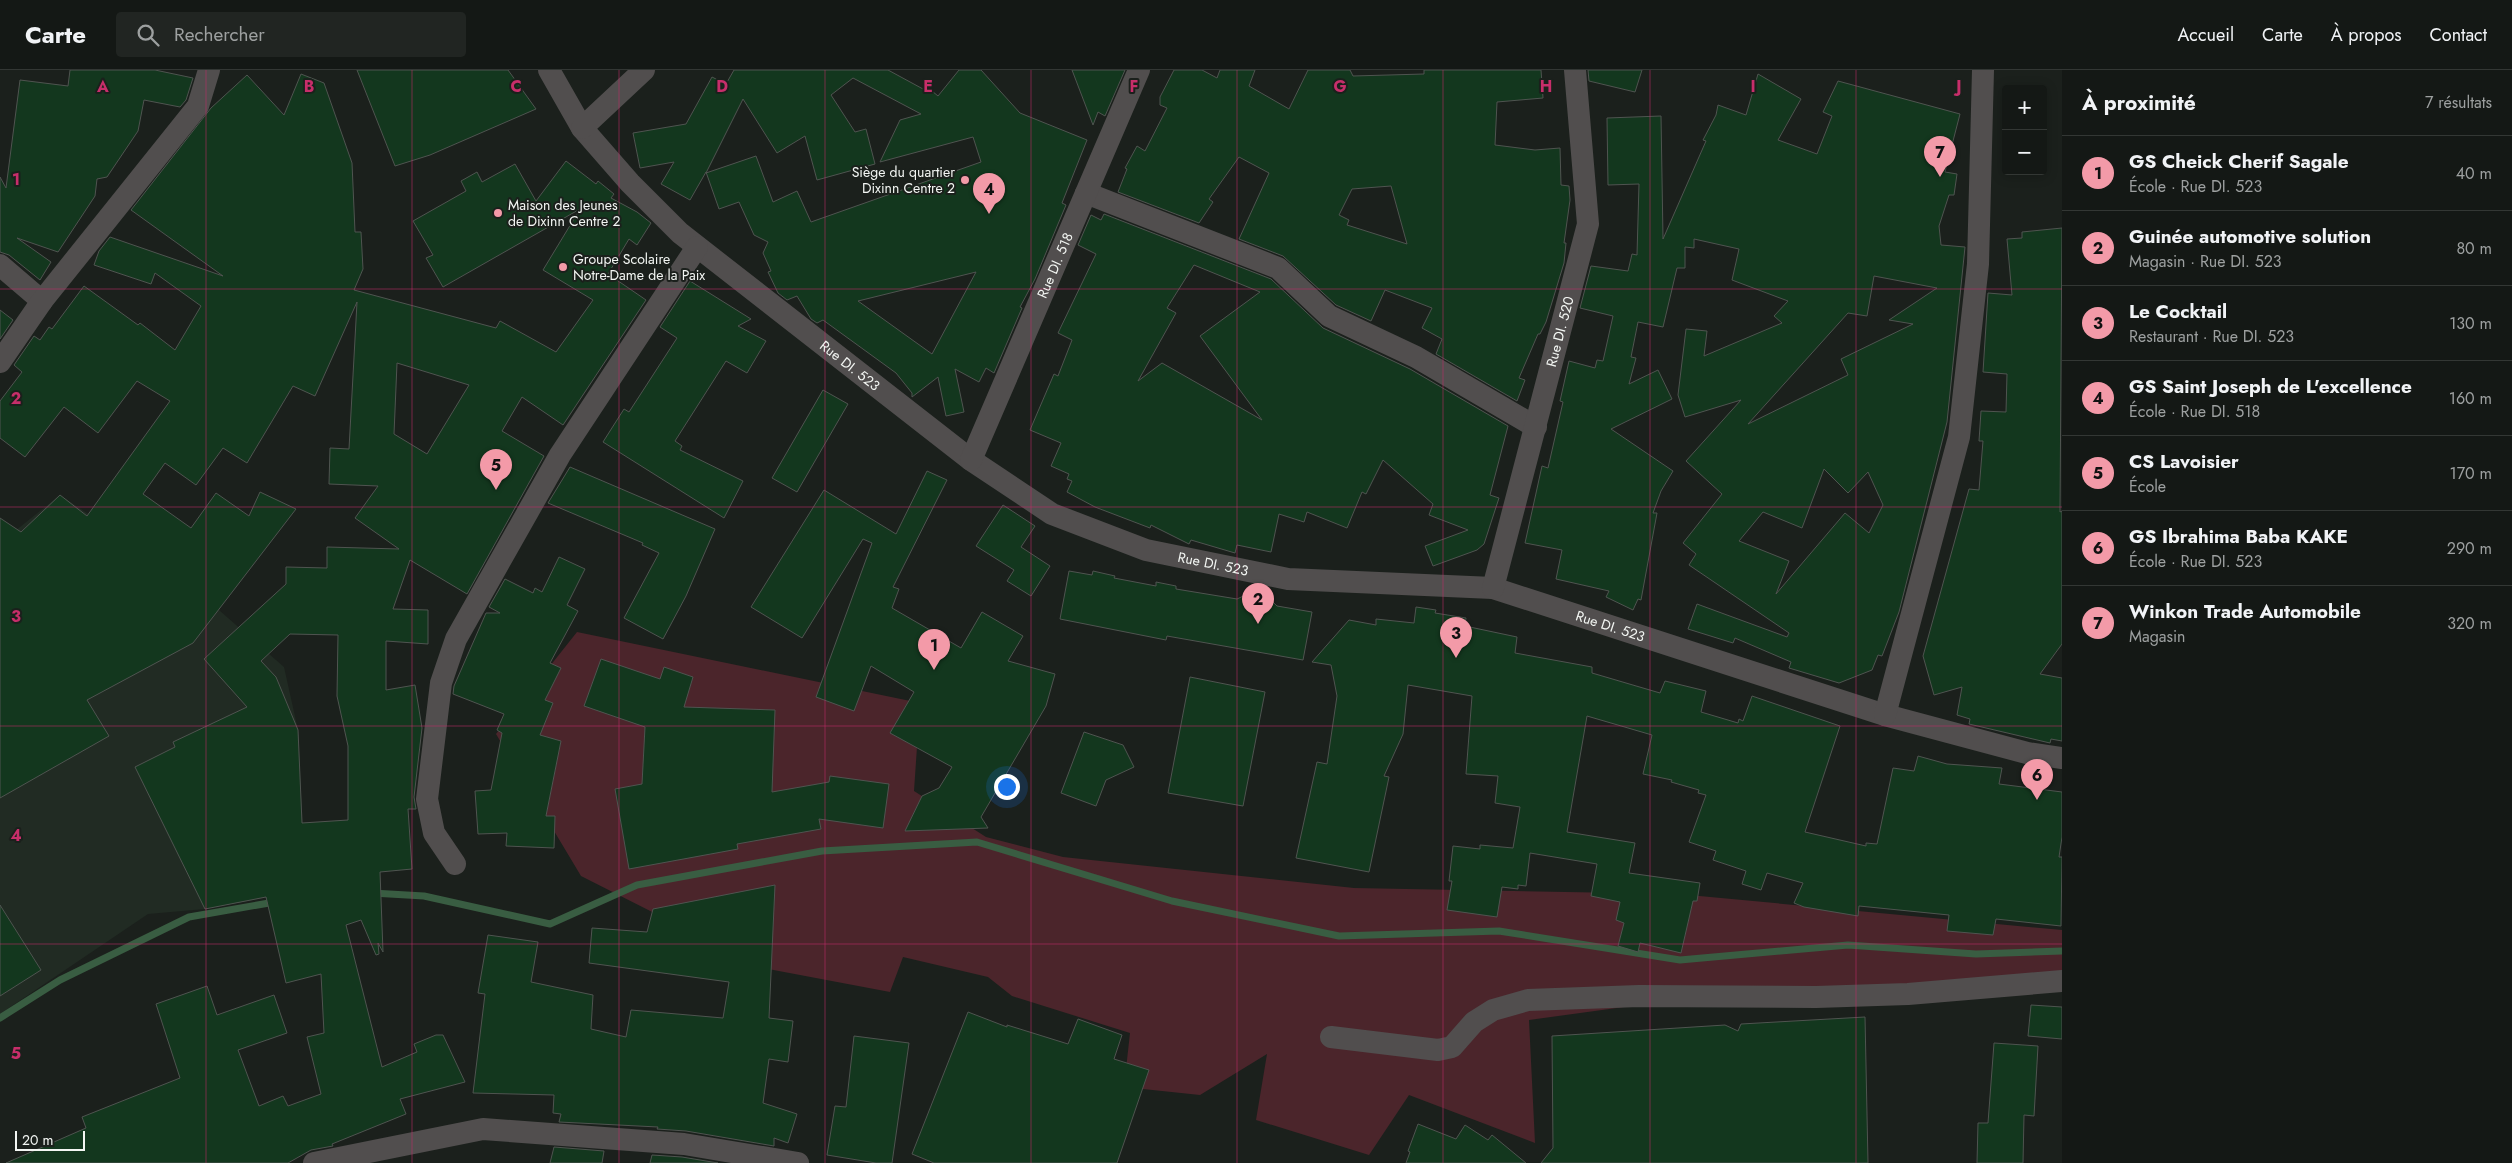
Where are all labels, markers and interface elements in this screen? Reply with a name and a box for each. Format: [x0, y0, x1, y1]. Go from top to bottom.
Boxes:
search box [116, 12, 466, 57]
text: Carte [25, 17, 86, 52]
icon: search [134, 21, 162, 49]
text: Rechercher [174, 21, 265, 48]
text: Accueil [2177, 22, 2234, 48]
text: Carte [2262, 22, 2303, 48]
text: À propos [2331, 22, 2401, 48]
text: Contact [2429, 22, 2487, 48]
text: A [96, 75, 109, 98]
text: B [304, 75, 314, 98]
text: C [510, 75, 522, 98]
text: D [716, 75, 728, 98]
text: E [923, 75, 933, 98]
text: F [1130, 75, 1138, 98]
text: G [1333, 75, 1347, 98]
text: H [1540, 75, 1552, 98]
text: I [1750, 75, 1756, 98]
text: J [1953, 75, 1962, 98]
map controls [2002, 85, 2047, 175]
button: + [2002, 85, 2047, 130]
text: À proximité [2082, 88, 2196, 118]
text: 7 résultats [2425, 91, 2492, 114]
button: − [2002, 130, 2047, 175]
pin: 7 [1924, 136, 1956, 177]
text: GS Cheick Cherif Sagale [2129, 148, 2349, 175]
place label: Siège du quartier Dixinn Centre 2 [852, 162, 955, 198]
text: 1 [2094, 162, 2102, 185]
text: 40 m [2456, 162, 2492, 185]
text: 1 [12, 168, 20, 191]
pin: 4 [973, 173, 1005, 214]
marker: Siège du quartier Dixinn Centre 2 [959, 174, 971, 186]
text: École · Rue DI. 523 [2129, 175, 2262, 198]
place label: Maison des Jeunes de Dixinn Centre 2 [508, 195, 620, 231]
marker: Maison des Jeunes de Dixinn Centre 2 [492, 207, 504, 219]
text: Guinée automotive solution [2129, 223, 2371, 250]
street label: Rue DI. 518 [1032, 229, 1078, 301]
text: 2 [2093, 237, 2103, 260]
text: 80 m [2456, 237, 2492, 260]
place label: Groupe Scolaire Notre-Dame de la Paix [573, 249, 705, 285]
text: Magasin · Rue DI. 523 [2129, 250, 2282, 273]
marker: Groupe Scolaire Notre-Dame de la Paix [557, 261, 569, 273]
street label: Rue DI. 520 [1541, 294, 1579, 369]
text: Le Cocktail [2129, 298, 2227, 325]
text: 3 [2093, 312, 2103, 335]
text: 130 m [2449, 312, 2492, 335]
text: Restaurant · Rue DI. 523 [2129, 325, 2294, 348]
street label: Rue DI. 523 [816, 336, 885, 396]
text: GS Saint Joseph de L'excellence [2129, 373, 2412, 400]
text: 2 [11, 387, 21, 410]
text: 4 [2092, 387, 2104, 410]
text: 160 m [2449, 387, 2492, 410]
text: École · Rue DI. 518 [2129, 400, 2260, 423]
text: CS Lavoisier [2129, 448, 2239, 475]
pin: 5 [480, 449, 512, 490]
text: 5 [2093, 462, 2103, 485]
text: 170 m [2450, 462, 2492, 485]
text: École [2129, 475, 2166, 498]
text: GS Ibrahima Baba KAKE [2129, 523, 2348, 550]
text: 6 [2093, 537, 2103, 560]
text: 290 m [2447, 537, 2492, 560]
street label: Rue DI. 523 [1176, 547, 1250, 581]
text: École · Rue DI. 523 [2129, 550, 2262, 573]
pin: 2 [1242, 583, 1274, 624]
text: Winkon Trade Automobile [2129, 598, 2361, 625]
text: 3 [11, 605, 21, 628]
street label: Rue DI. 523 [1573, 605, 1648, 647]
text: 7 [2093, 612, 2103, 635]
text: 320 m [2447, 612, 2492, 635]
pin: 3 [1440, 617, 1472, 658]
text: Magasin [2129, 625, 2185, 648]
pin: 1 [918, 629, 950, 670]
pin: 6 [2021, 759, 2053, 800]
your location [994, 774, 1020, 800]
text: 4 [10, 824, 22, 847]
text: 5 [11, 1042, 21, 1065]
scale bar [15, 1128, 85, 1151]
text: 20 m [22, 1130, 54, 1150]

